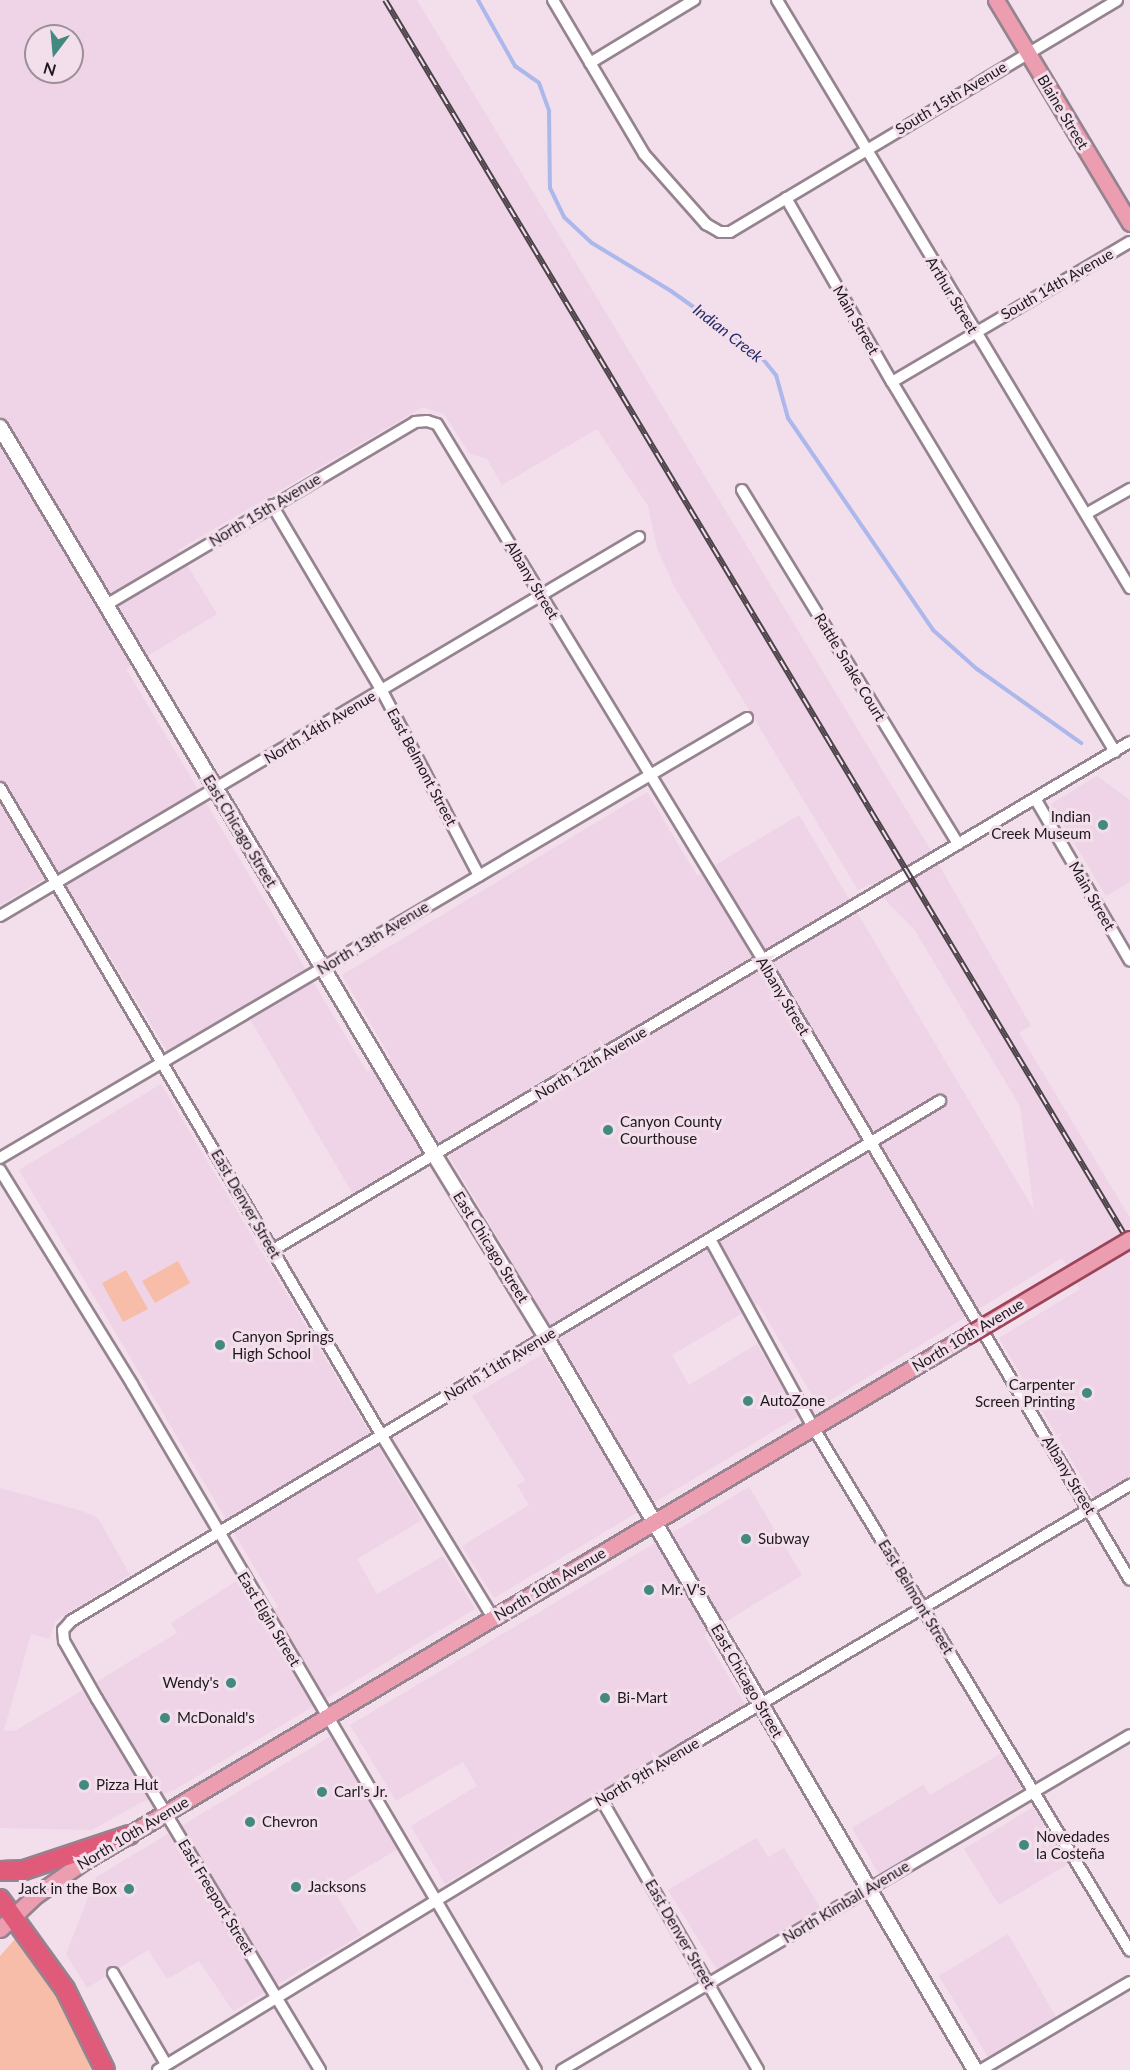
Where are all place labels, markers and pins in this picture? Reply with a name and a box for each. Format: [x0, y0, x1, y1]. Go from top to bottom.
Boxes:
place label: Indian Creek Museum [991, 807, 1091, 842]
marker: Indian Creek Museum [1096, 818, 1110, 832]
place label: Canyon County Courthouse [620, 1112, 722, 1147]
marker: Canyon County Courthouse [601, 1123, 615, 1137]
place label: Canyon Springs High School [232, 1327, 334, 1362]
marker: Canyon Springs High School [213, 1338, 227, 1352]
place label: Carpenter Screen Printing [975, 1375, 1075, 1410]
marker: Carpenter Screen Printing [1080, 1386, 1094, 1400]
place label: AutoZone [760, 1392, 825, 1410]
marker: AutoZone [741, 1394, 755, 1408]
place label: Subway [758, 1530, 809, 1548]
marker: Subway [739, 1532, 753, 1546]
place label: Mr. V's [661, 1581, 707, 1599]
marker: Mr. V's [642, 1583, 656, 1597]
place label: Wendy's [162, 1674, 219, 1692]
marker: Wendy's [224, 1676, 238, 1690]
place label: Bi-Mart [617, 1689, 668, 1707]
marker: Bi-Mart [598, 1691, 612, 1705]
place label: McDonald's [177, 1709, 255, 1727]
marker: McDonald's [158, 1711, 172, 1725]
place label: Pizza Hut [96, 1776, 158, 1794]
marker: Pizza Hut [77, 1778, 91, 1792]
place label: Carl's Jr. [334, 1783, 388, 1801]
marker: Carl's Jr. [315, 1785, 329, 1799]
place label: Chevron [262, 1813, 318, 1831]
marker: Chevron [243, 1815, 257, 1829]
place label: Novedades la Costeña [1036, 1827, 1110, 1862]
marker: Novedades la Costeña [1017, 1838, 1031, 1852]
place label: Jacksons [308, 1878, 366, 1896]
place label: Jack in the Box [18, 1880, 117, 1898]
marker: Jacksons [289, 1880, 303, 1894]
marker: Jack in the Box [122, 1882, 136, 1896]

